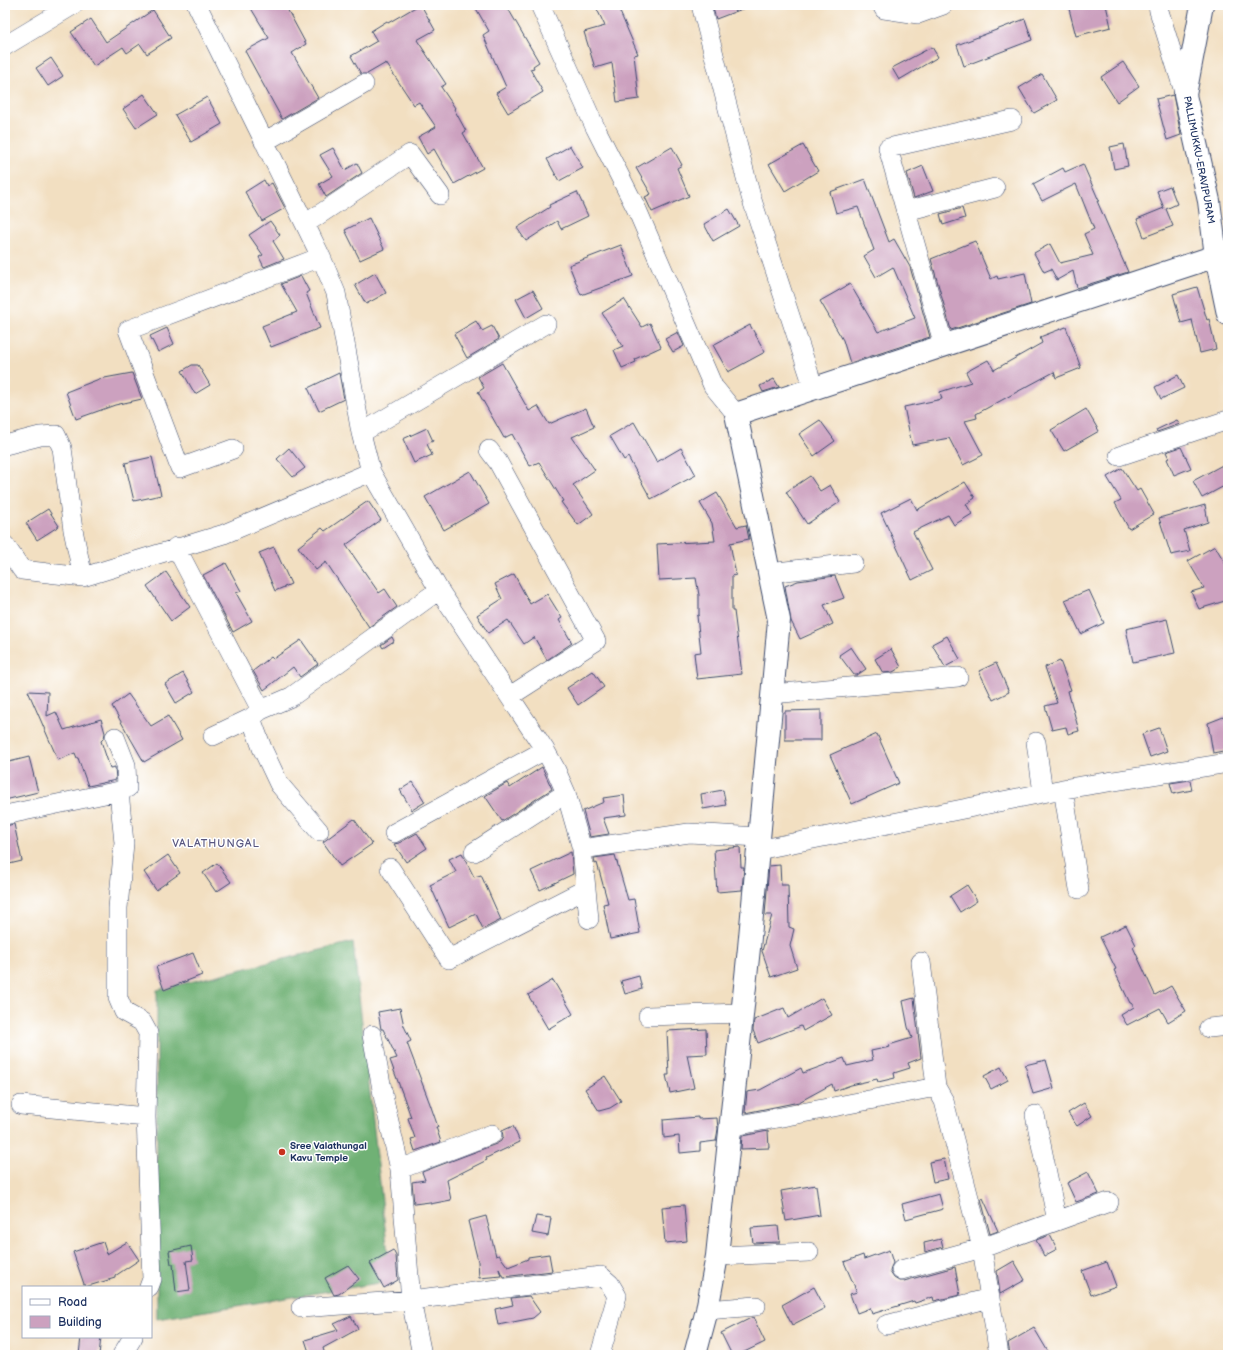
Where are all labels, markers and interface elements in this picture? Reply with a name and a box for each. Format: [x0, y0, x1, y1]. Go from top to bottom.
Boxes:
street label: PALLIMUKKU-ERAVIPURAM [1181, 95, 1217, 225]
district label: VALATHUNGAL [172, 837, 260, 850]
place label: Sree Valathungal Kavu Temple [290, 1140, 367, 1164]
marker: Sree Valathungal Kavu Temple [277, 1147, 287, 1157]
legend [22, 1286, 152, 1338]
text: Road [58, 1295, 87, 1310]
text: Building [58, 1315, 102, 1330]

